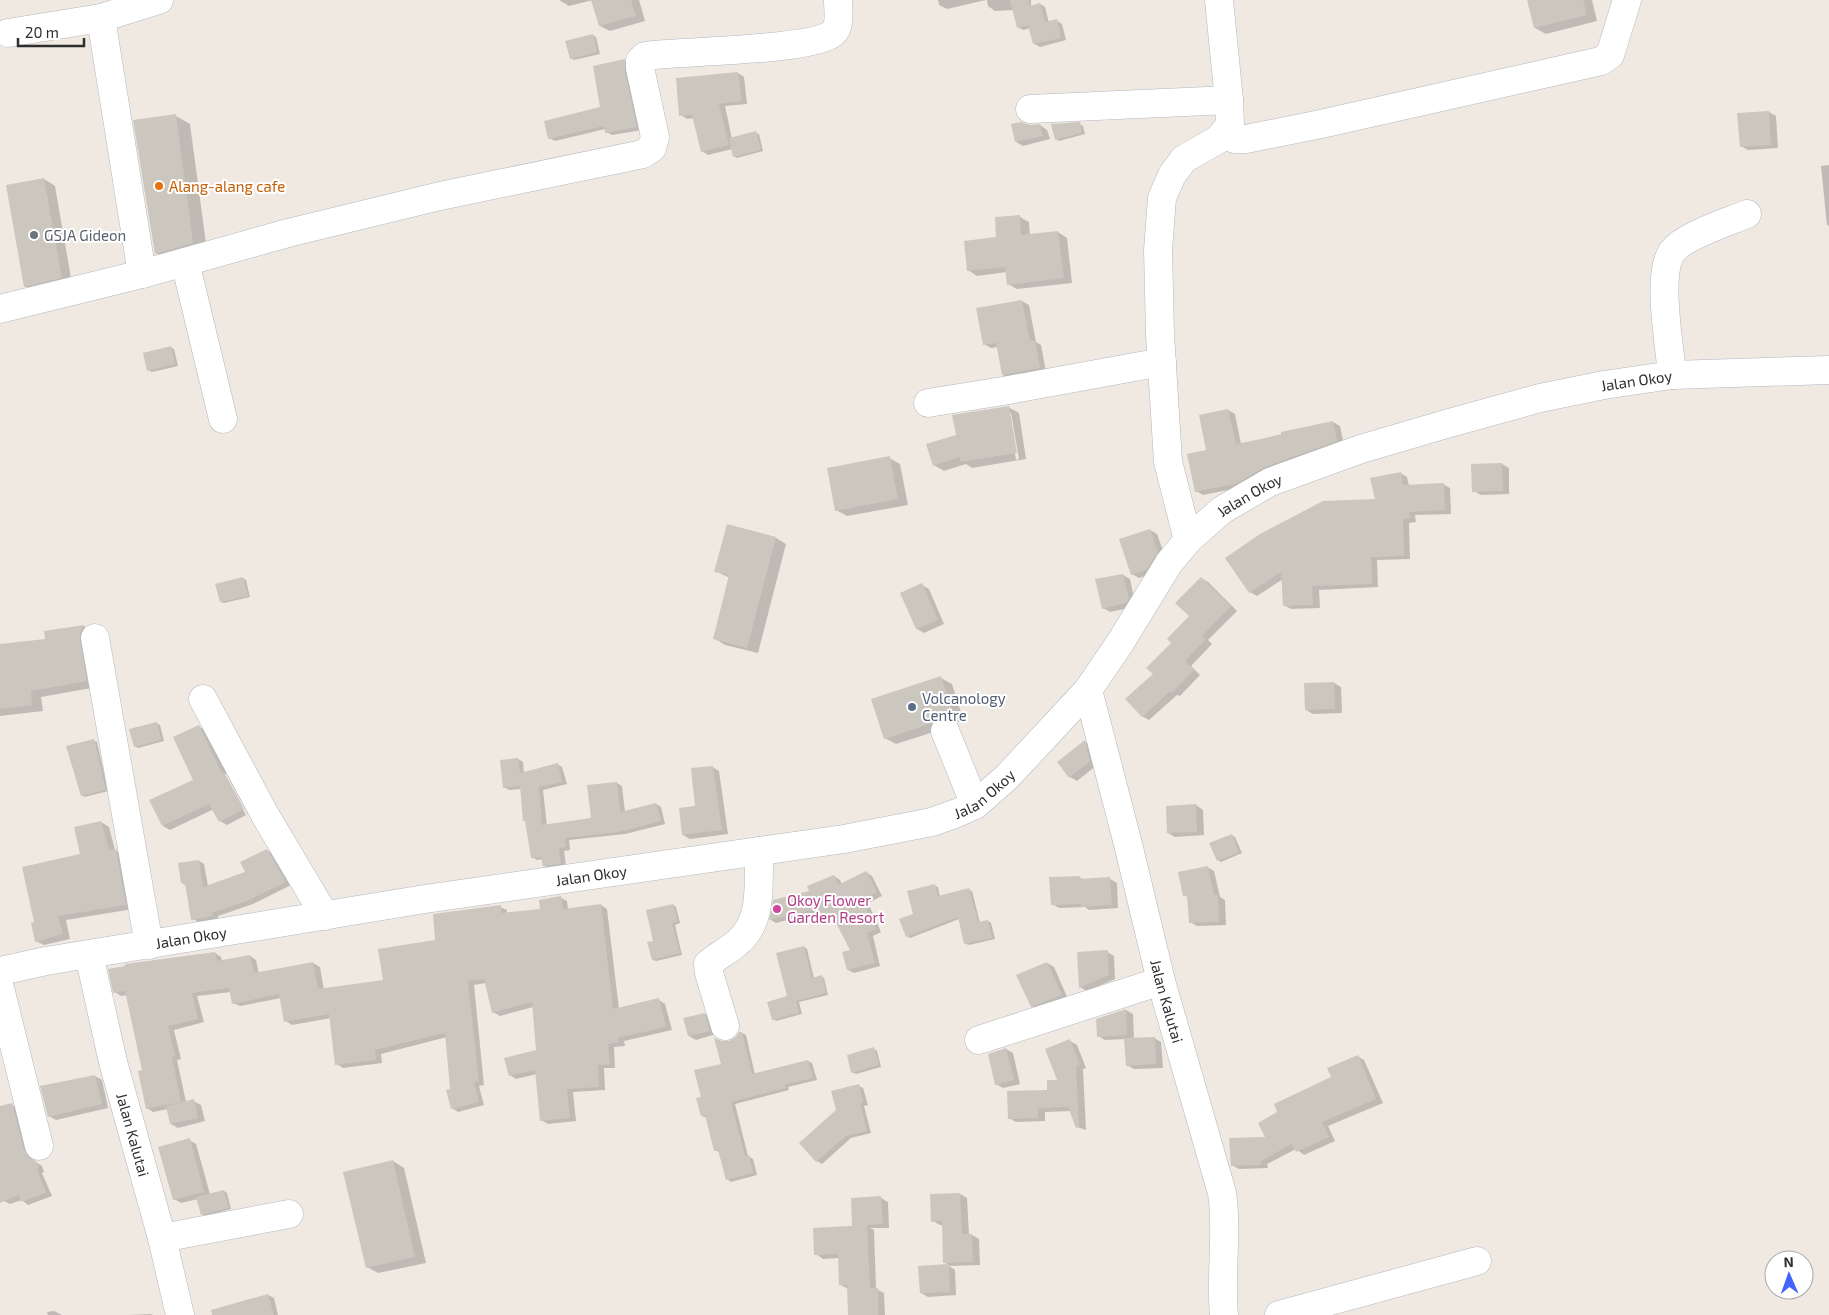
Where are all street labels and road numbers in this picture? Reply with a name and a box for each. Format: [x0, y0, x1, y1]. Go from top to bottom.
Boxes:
street label: Jalan Okoy [1599, 366, 1673, 394]
street label: Jalan Okoy [1213, 469, 1284, 520]
street label: Jalan Okoy [952, 766, 1018, 822]
street label: Jalan Okoy [554, 861, 628, 889]
street label: Jalan Okoy [154, 923, 228, 952]
street label: Jalan Kalutai [1147, 957, 1187, 1045]
street label: Jalan Kalutai [113, 1091, 153, 1178]

